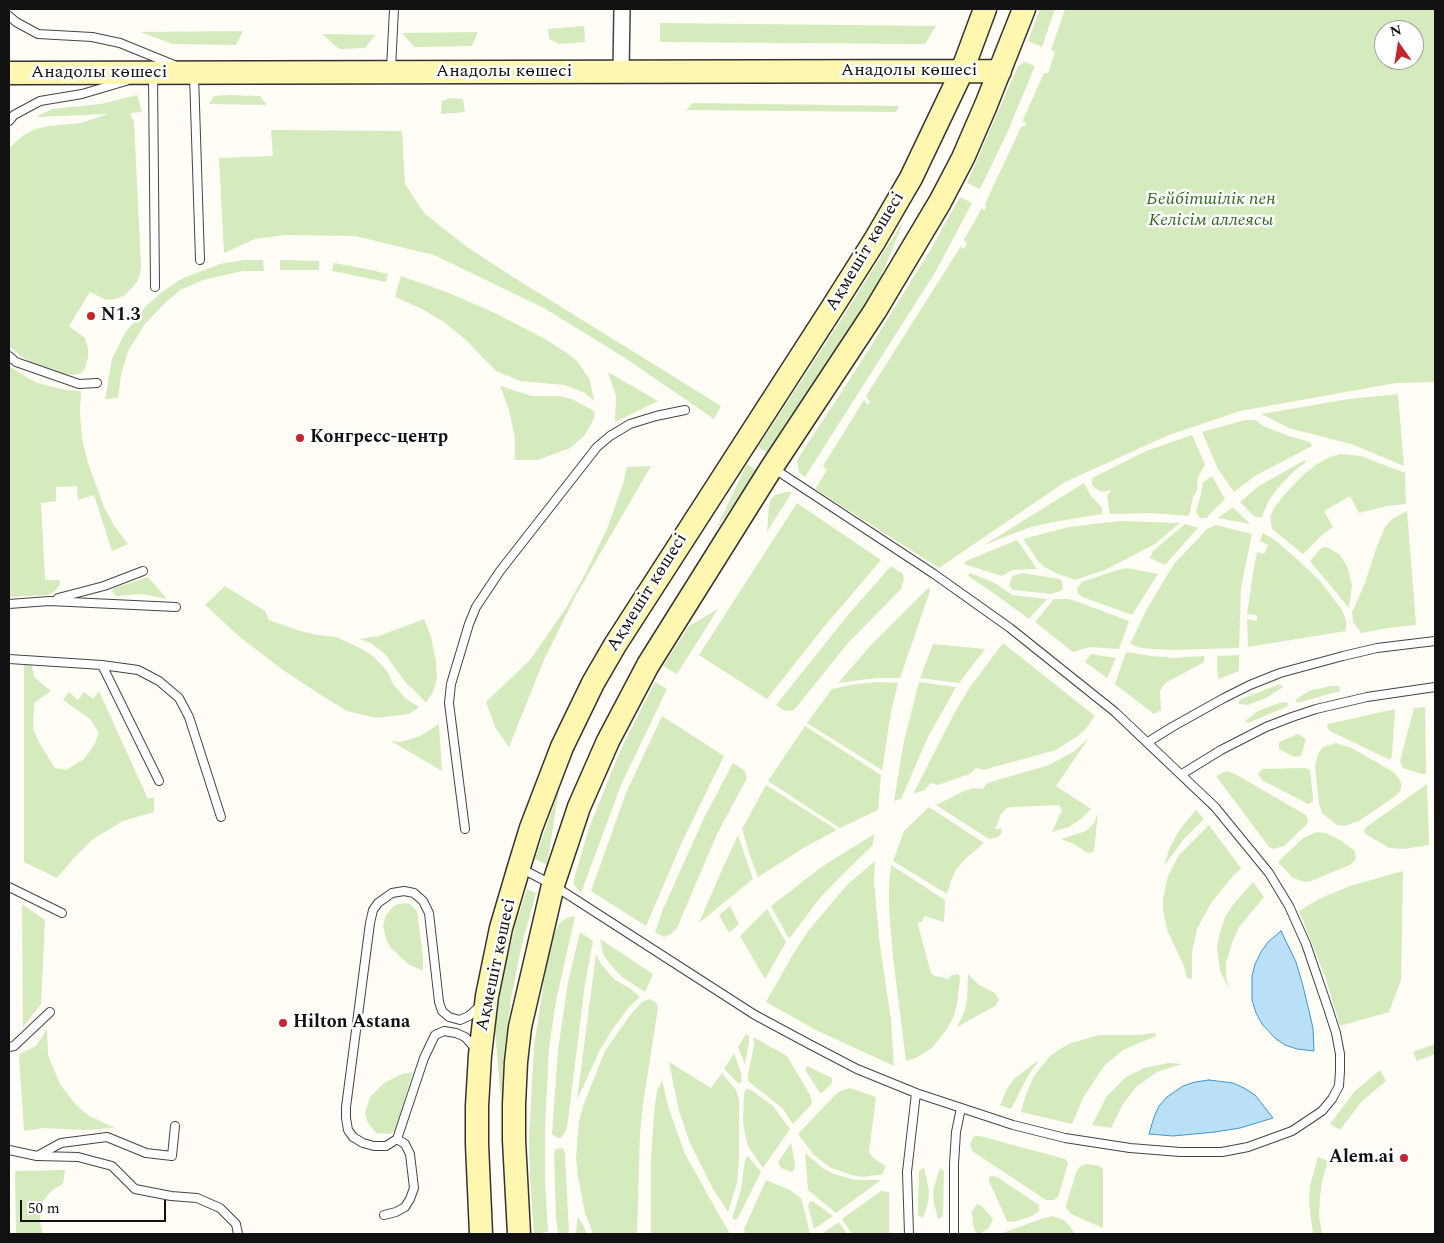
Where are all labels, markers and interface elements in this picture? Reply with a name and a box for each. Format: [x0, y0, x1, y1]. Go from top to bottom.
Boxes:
text: N [1388, 19, 1404, 42]
north arrow [1374, 20, 1424, 70]
street label: Анадолы көшесі [841, 60, 977, 82]
street label: Анадолы көшесі [436, 61, 572, 83]
street label: Анадолы көшесі [31, 62, 167, 84]
street label: Ақмешіт көшесі [822, 189, 910, 315]
park label: Бейбітшілік пен Келісім аллеясы [1146, 189, 1276, 232]
place label: N1.3 [101, 305, 141, 327]
marker: N1.3 [85, 310, 97, 322]
place label: Конгресс-центр [310, 427, 448, 449]
marker: Конгресс-центр [294, 432, 306, 444]
street label: Ақмешіт көшесі [603, 530, 693, 656]
street label: Ақмешіт көшесі [472, 897, 522, 1033]
place label: Hilton Astana [293, 1012, 410, 1034]
marker: Hilton Astana [277, 1017, 289, 1029]
place label: Alem.ai [1329, 1147, 1394, 1169]
marker: Alem.ai [1398, 1152, 1410, 1164]
scale bar [22, 1190, 169, 1222]
text: 50 m [28, 1197, 60, 1220]

